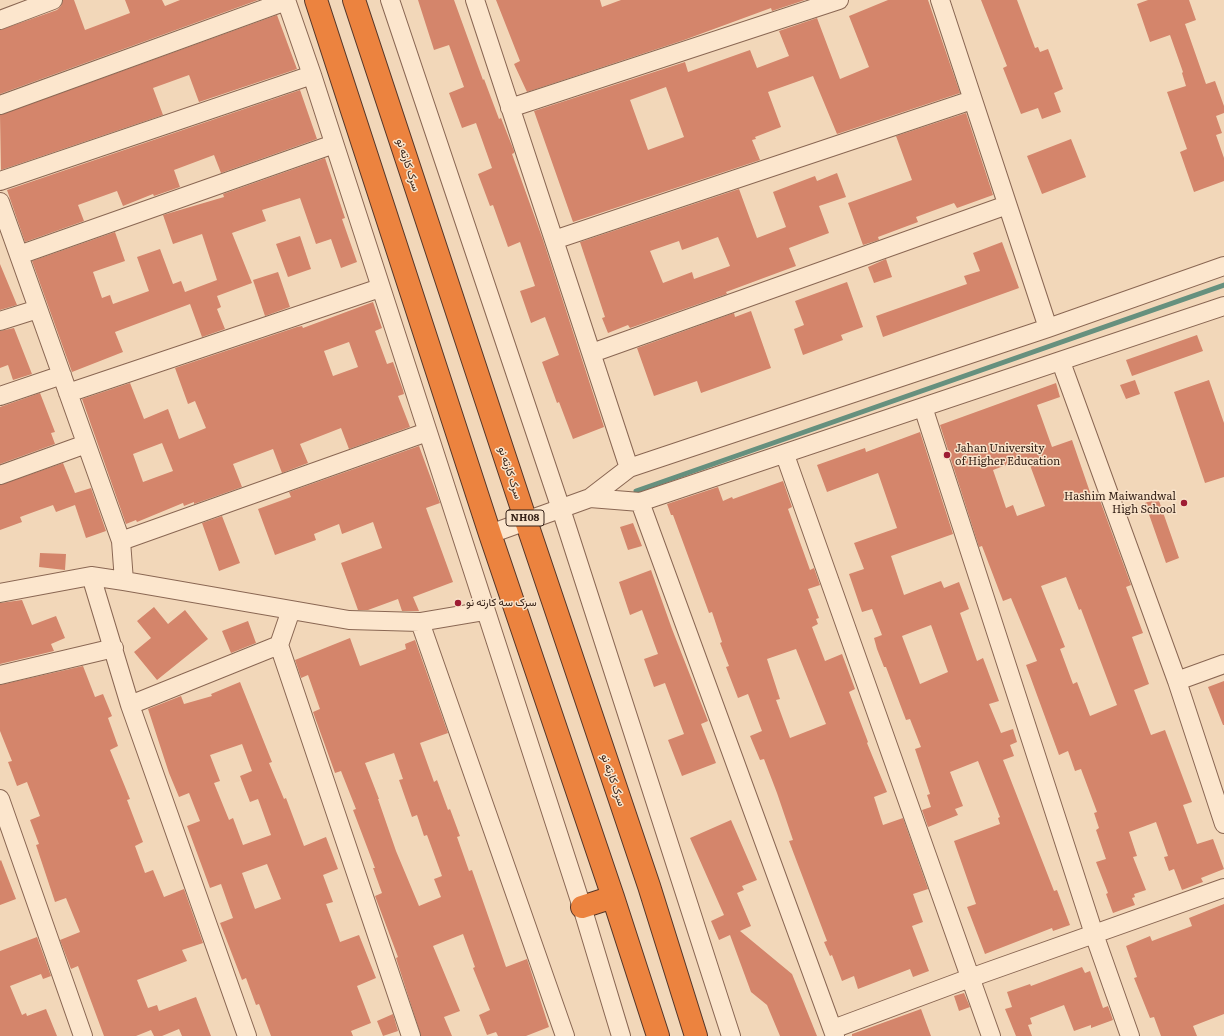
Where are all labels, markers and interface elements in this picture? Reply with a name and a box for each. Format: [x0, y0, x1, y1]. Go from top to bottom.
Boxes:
street label: سرک کارته نو [393, 137, 423, 193]
place label: Jahan University of Higher Education [955, 442, 1060, 468]
street label: سرک کارته نو [495, 445, 525, 501]
marker: Jahan University of Higher Education [942, 450, 952, 460]
place label: Hashim Maiwandwal High School [1064, 490, 1176, 516]
marker: Hashim Maiwandwal High School [1179, 498, 1189, 508]
road number: NH08 [506, 510, 544, 526]
place label: سرک سه کارته نو [466, 596, 537, 610]
marker: سرک سه کارته نو [453, 598, 463, 608]
street label: سرک کارته نو [598, 752, 628, 808]

